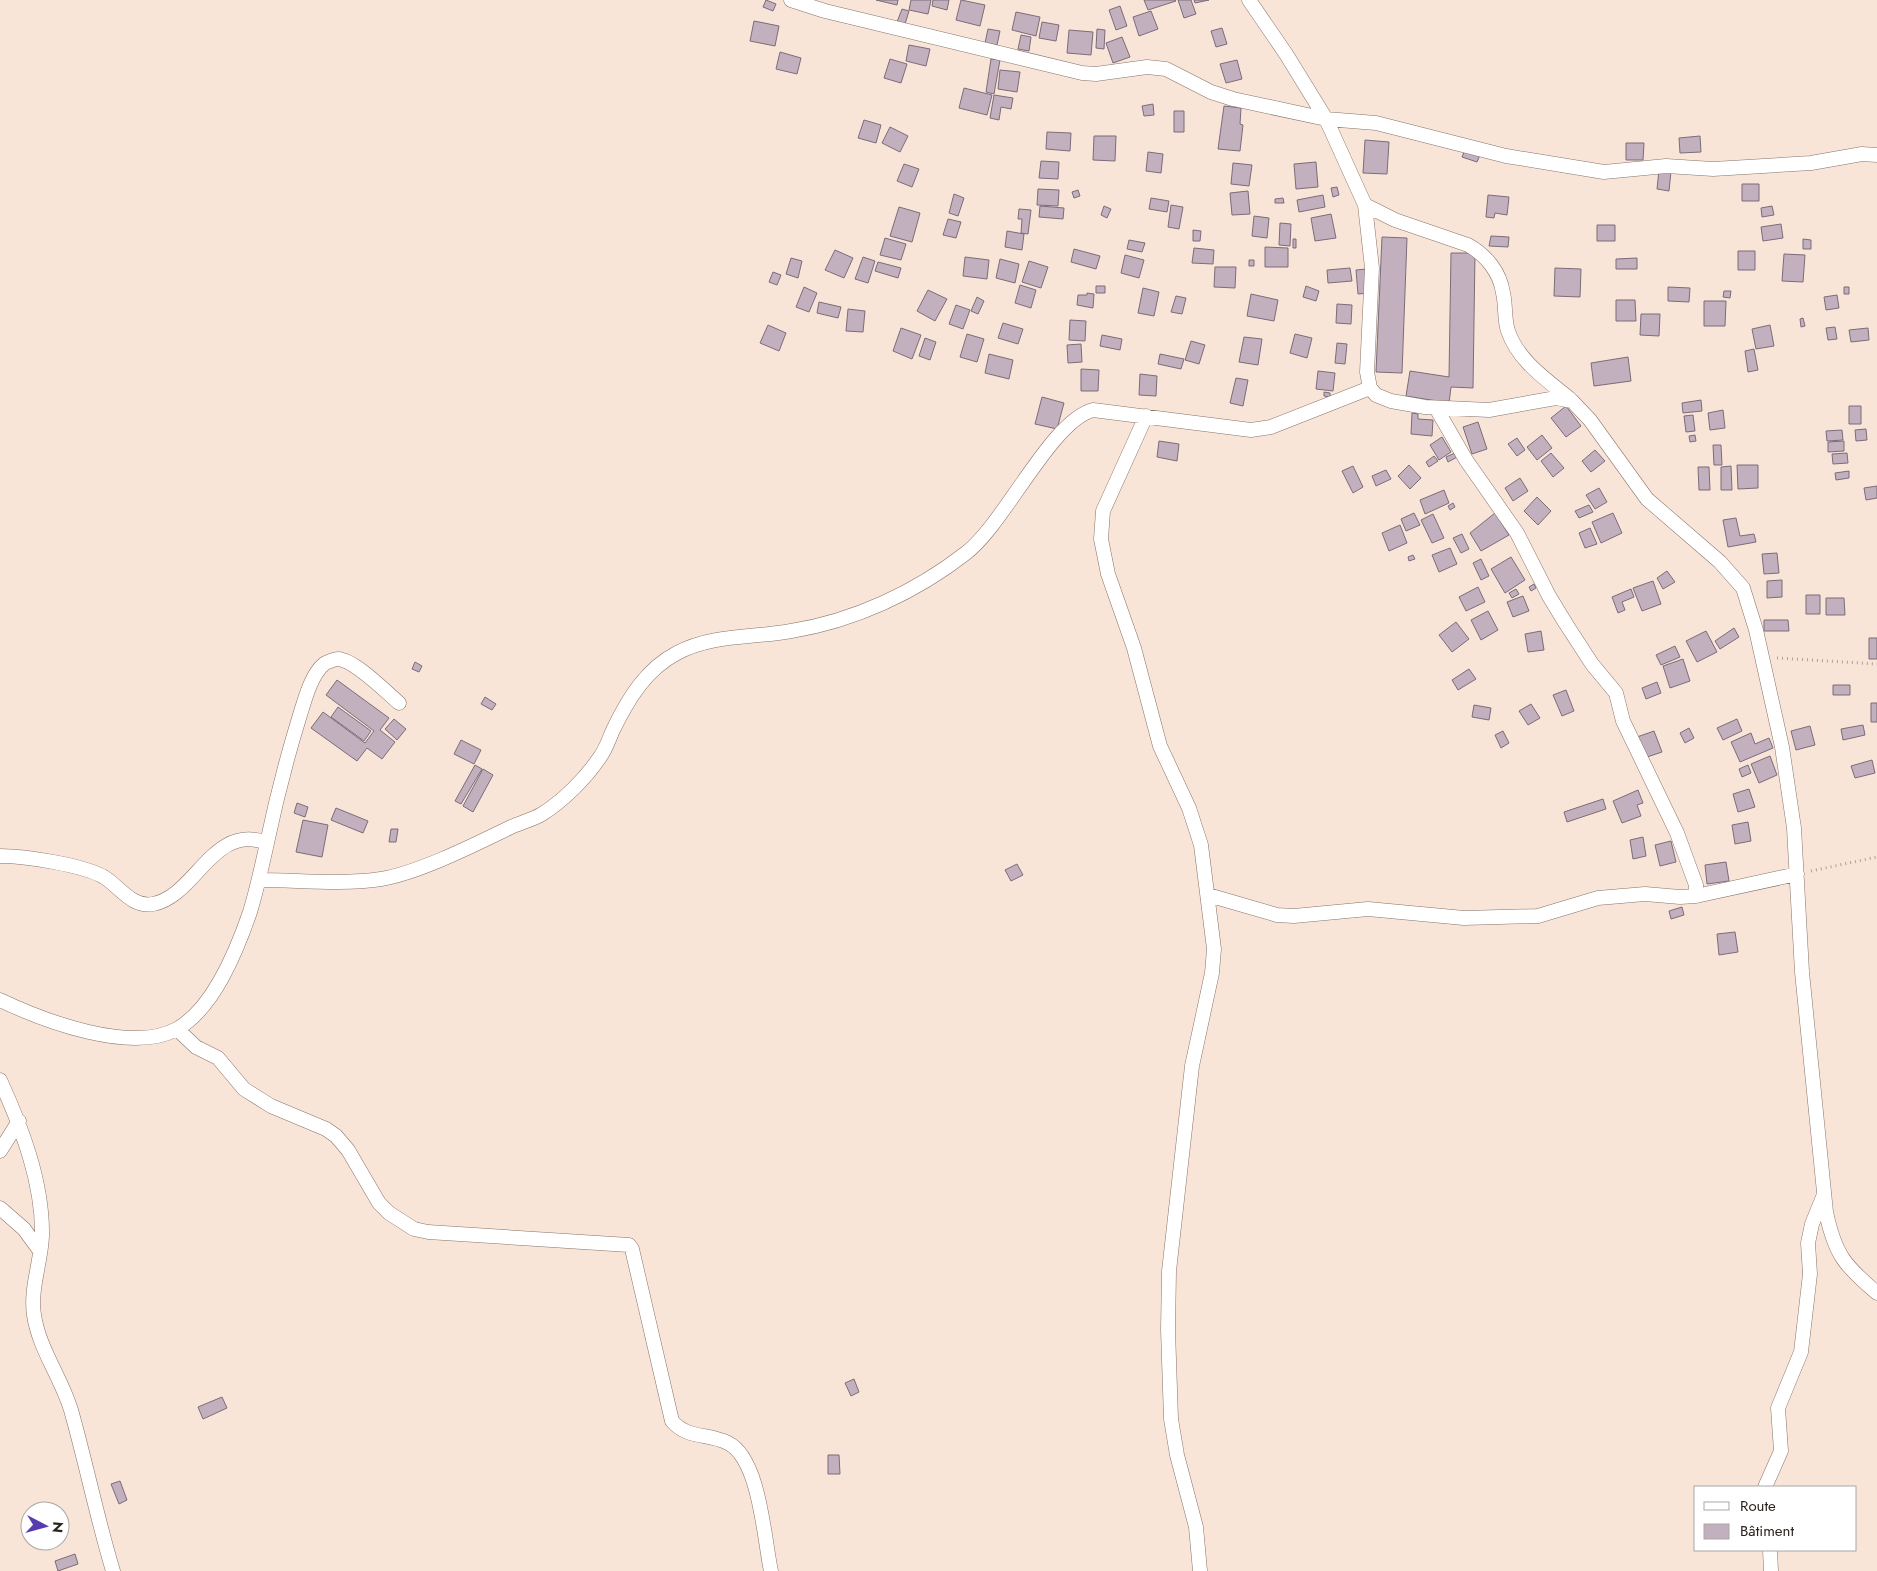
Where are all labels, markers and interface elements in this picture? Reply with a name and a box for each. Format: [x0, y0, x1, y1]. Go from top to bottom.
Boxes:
legend [1694, 1486, 1857, 1551]
text: Route [1740, 1495, 1776, 1517]
north arrow [20, 1501, 70, 1551]
text: Bâtiment [1740, 1520, 1794, 1542]
text: N [47, 1521, 68, 1534]

